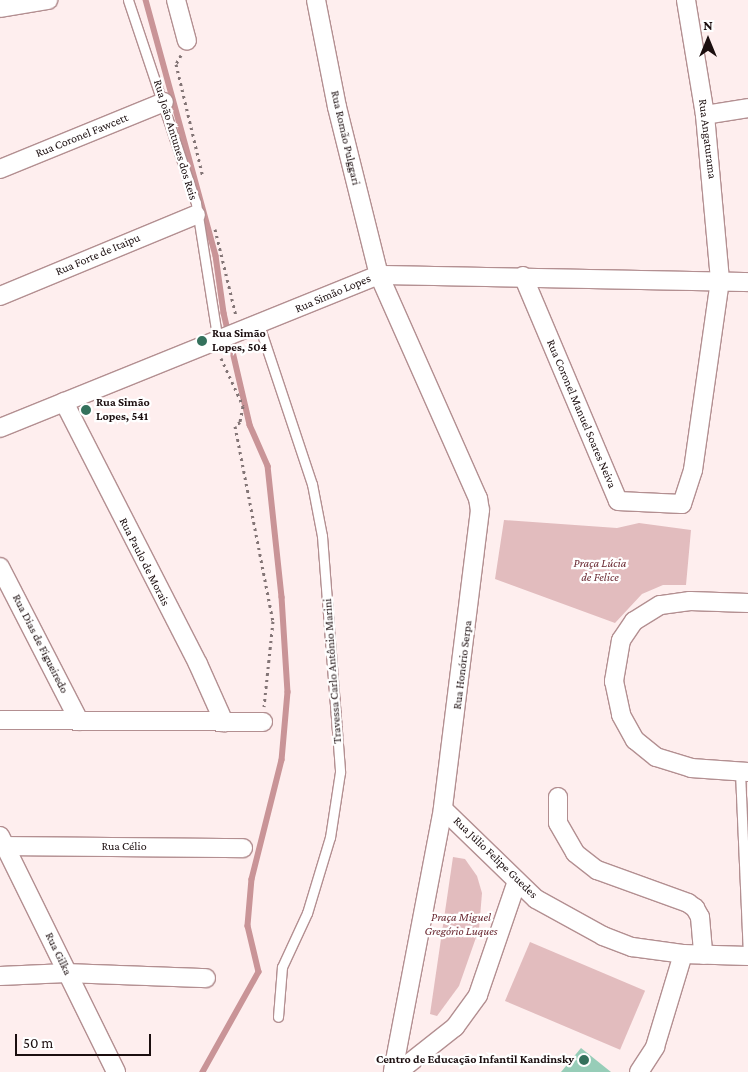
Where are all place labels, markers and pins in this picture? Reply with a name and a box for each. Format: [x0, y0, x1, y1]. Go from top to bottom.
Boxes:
place label: Rua Simão Lopes, 504 [212, 327, 267, 355]
marker: Rua Simão Lopes, 504 [196, 335, 208, 347]
place label: Rua Simão Lopes, 541 [96, 396, 150, 424]
marker: Rua Simão Lopes, 541 [80, 404, 92, 416]
place label: Centro de Educação Infantil Kandinsky [376, 1053, 574, 1067]
marker: Centro de Educação Infantil Kandinsky [578, 1054, 590, 1066]

